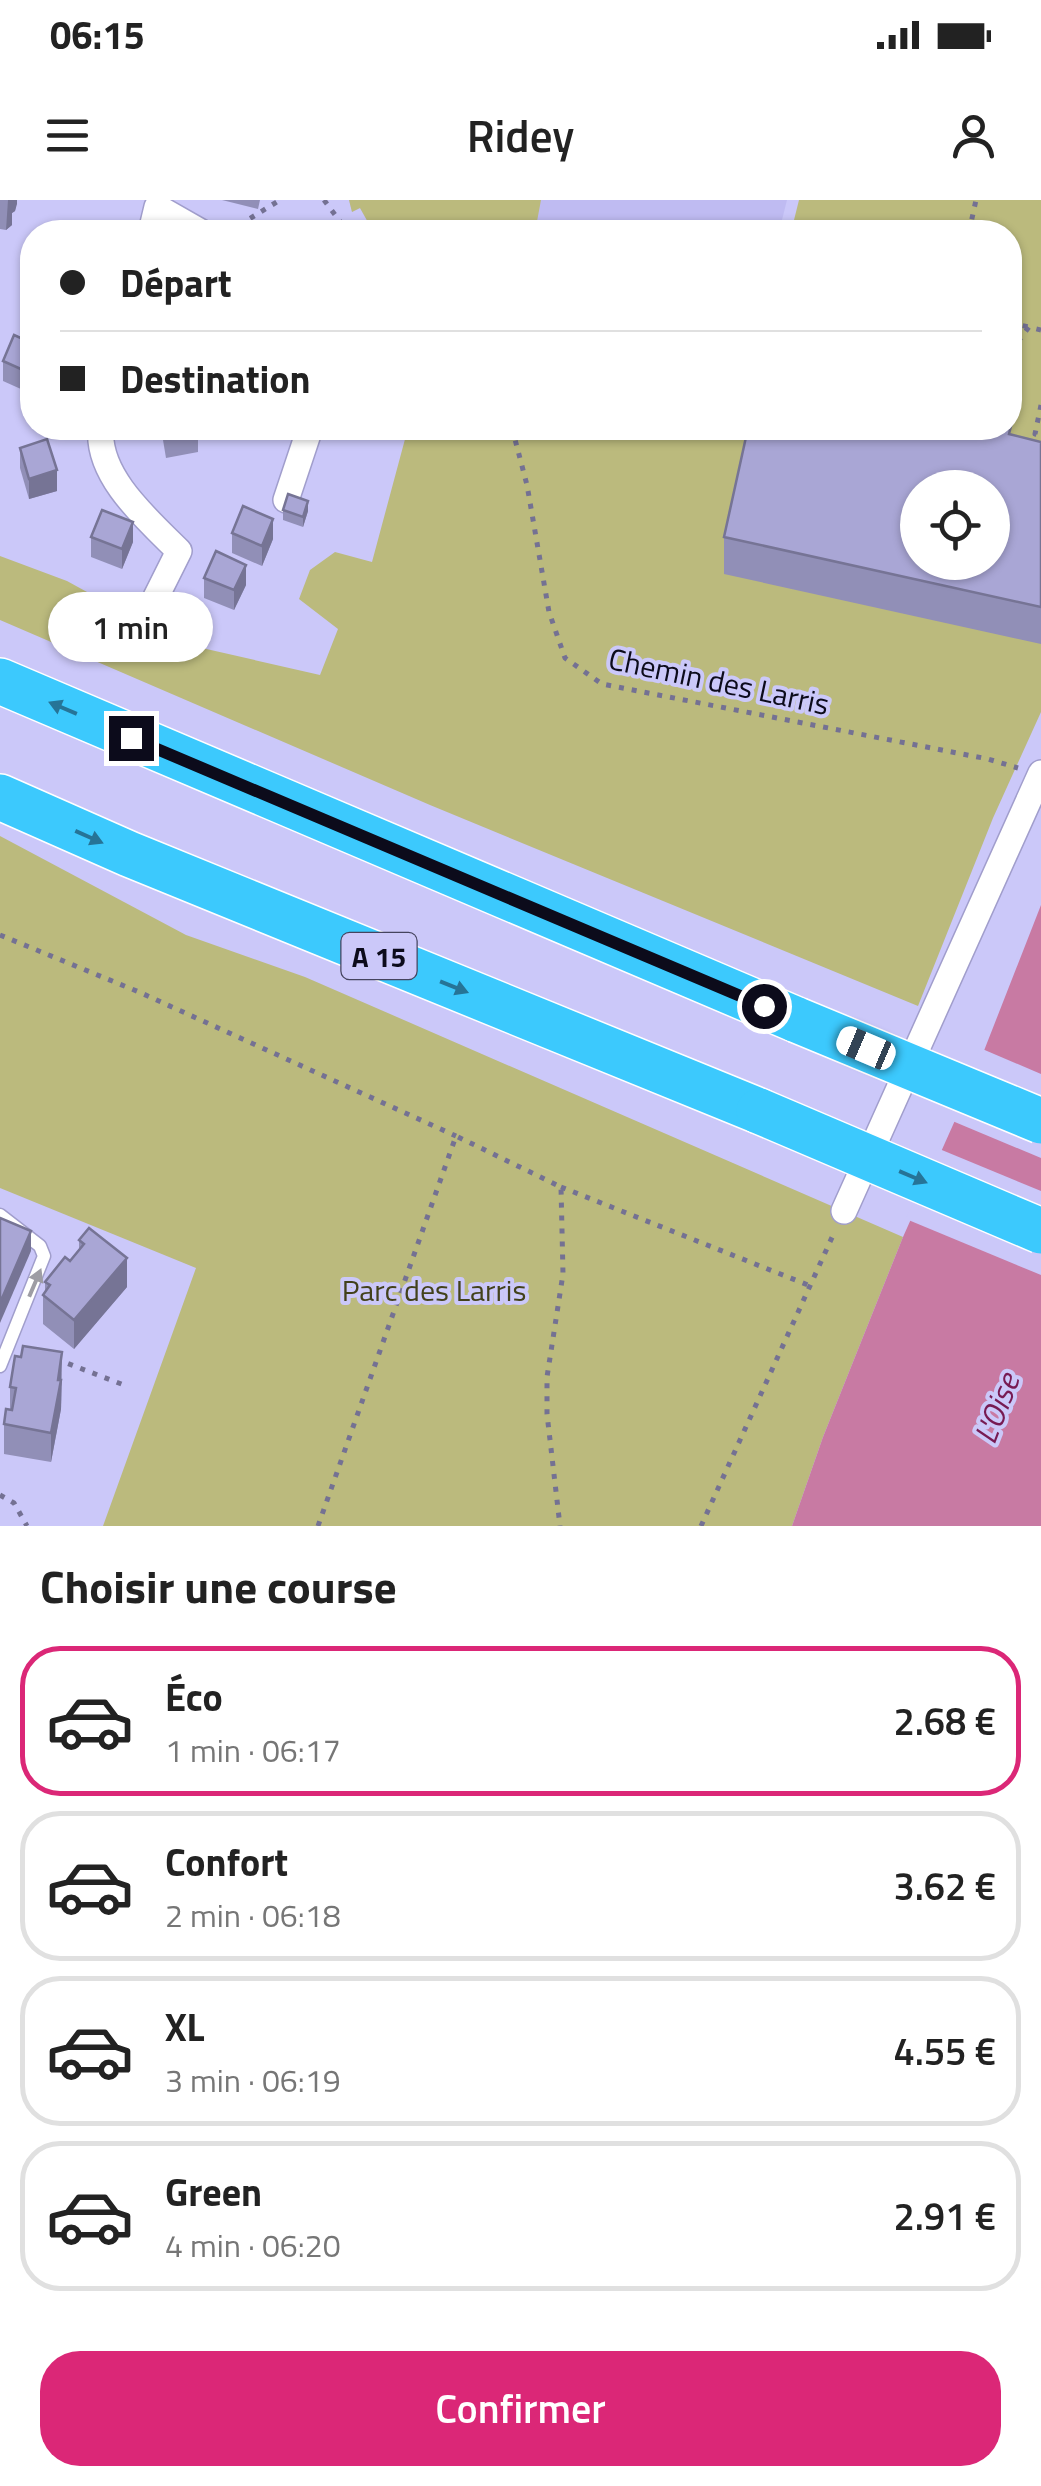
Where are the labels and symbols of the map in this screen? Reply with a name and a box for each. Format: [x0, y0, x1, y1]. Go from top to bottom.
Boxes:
callout: 1 min [48, 593, 214, 663]
street label: Chemin des Larris [605, 635, 833, 727]
one-way arrow [48, 700, 78, 716]
route end [109, 716, 154, 761]
one-way arrow [74, 829, 104, 845]
road number: A 15 [342, 933, 416, 979]
one-way arrow [440, 980, 470, 996]
route start [742, 984, 787, 1029]
car [833, 1022, 899, 1074]
one-way arrow [898, 1169, 928, 1185]
one-way arrow [27, 1267, 43, 1297]
park label: Parc des Larris [342, 1267, 526, 1313]
water label: L'Oise [961, 1364, 1032, 1450]

